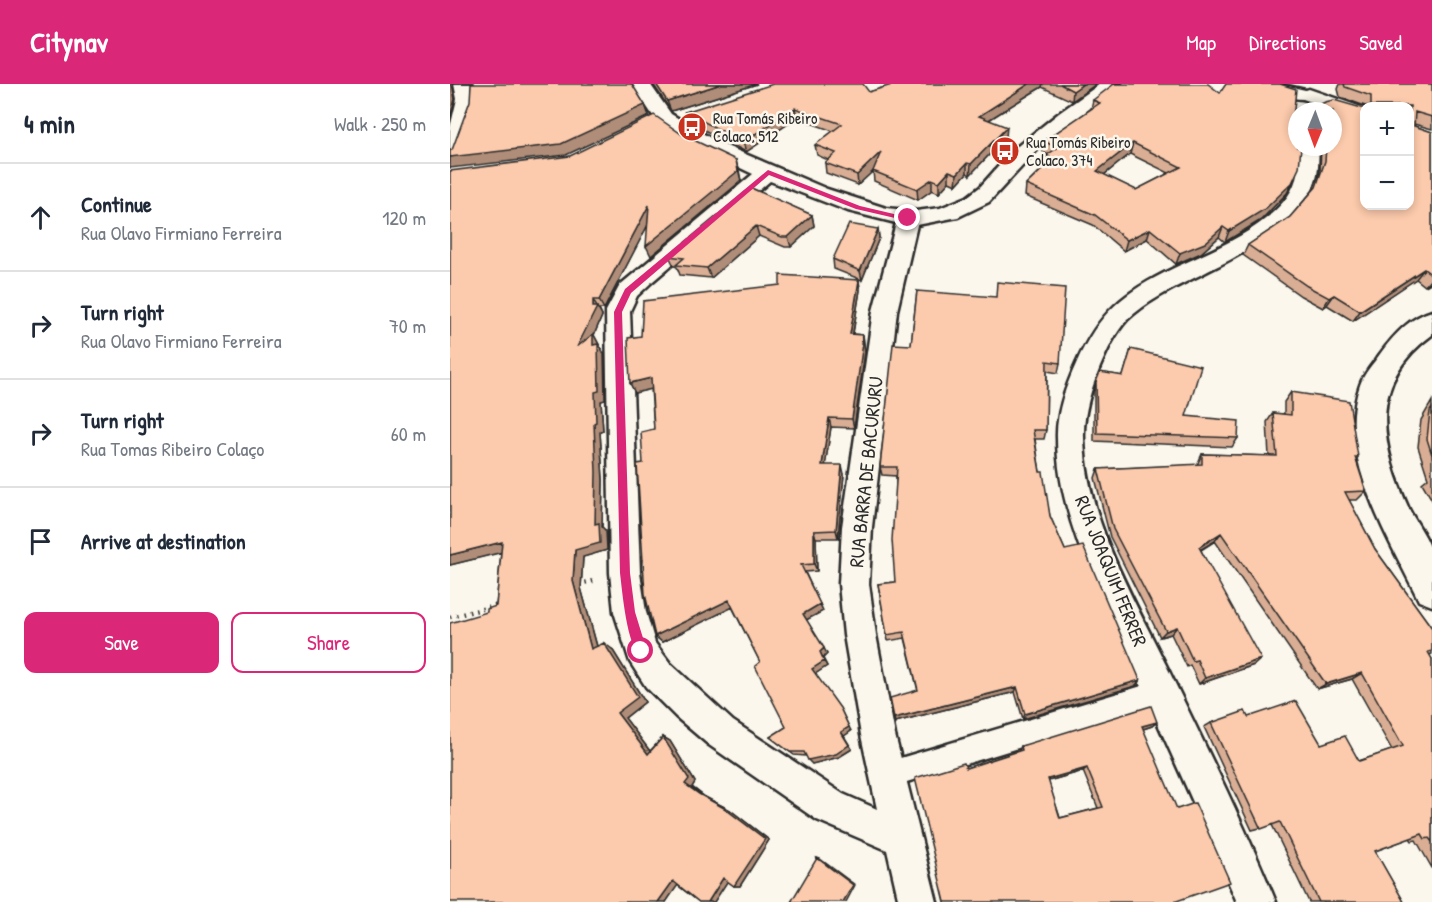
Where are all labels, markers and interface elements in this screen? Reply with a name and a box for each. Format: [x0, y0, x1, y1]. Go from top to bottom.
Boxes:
text: Citynav [30, 23, 108, 61]
text: Map [1186, 28, 1216, 57]
text: Directions [1249, 28, 1326, 57]
text: Saved [1359, 28, 1402, 57]
north arrow [1288, 102, 1342, 156]
map controls [1360, 102, 1414, 210]
button: + [1360, 102, 1414, 156]
text: 4 min [24, 106, 75, 141]
place label: Rua Tomás Ribeiro Colaco, 512 [713, 107, 818, 147]
text: Walk · 250 m [334, 110, 426, 137]
bus stop icon: Rua Tomás Ribeiro Colaco, 512 [676, 111, 708, 143]
place label: Rua Tomás Ribeiro Colaco, 374 [1026, 131, 1131, 171]
bus stop icon: Rua Tomás Ribeiro Colaco, 374 [989, 135, 1021, 167]
button: − [1360, 156, 1414, 210]
text: Continue [81, 189, 152, 219]
icon: ahead [24, 201, 57, 234]
text: 120 m [382, 204, 426, 231]
route end [894, 204, 920, 230]
text: Rua Olavo Firmiano Ferreira [81, 219, 282, 246]
text: Turn right [81, 297, 164, 327]
icon: right [24, 309, 57, 342]
text: 70 m [389, 312, 426, 339]
text: Rua Olavo Firmiano Ferreira [81, 327, 282, 354]
street label: RUA BARRA DE BACURURU [842, 375, 889, 569]
text: Turn right [81, 405, 164, 435]
icon: right [24, 417, 57, 450]
text: 60 m [391, 420, 426, 447]
text: Rua Tomas Ribeiro Colaço [81, 435, 264, 462]
street label: RUA JOAQUIM FERRER [1069, 491, 1154, 650]
icon: arrive [24, 525, 57, 558]
text: Arrive at destination [81, 526, 246, 556]
button: Save [24, 612, 219, 673]
button: Share [231, 612, 426, 673]
route start [627, 637, 653, 663]

